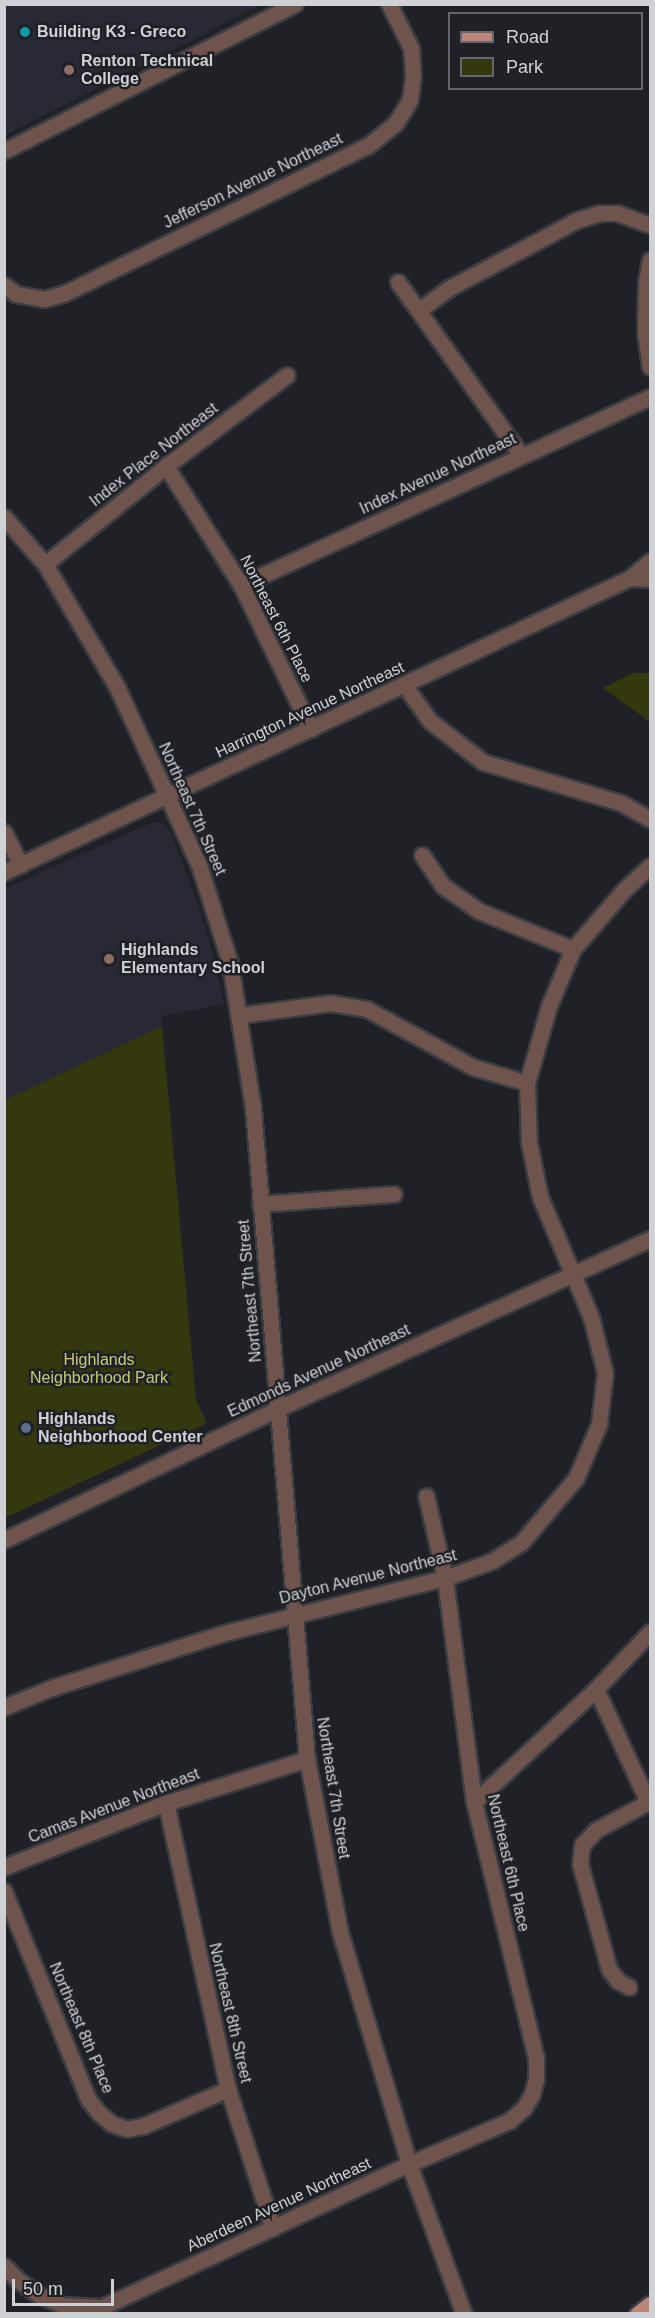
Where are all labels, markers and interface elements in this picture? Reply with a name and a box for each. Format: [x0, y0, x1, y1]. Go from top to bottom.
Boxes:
legend [448, 12, 643, 90]
place label: Building K3 - Greco [37, 22, 186, 42]
marker: Building K3 - Greco [18, 25, 32, 39]
text: Road [506, 27, 549, 47]
place label: Renton Technical College [81, 51, 213, 89]
text: Park [506, 57, 543, 77]
marker: Renton Technical College [62, 63, 76, 77]
street label: Jefferson Avenue Northeast [160, 129, 346, 233]
street label: Index Place Northeast [86, 399, 222, 511]
street label: Index Avenue Northeast [356, 429, 520, 519]
street label: Northeast 6th Place [236, 552, 316, 686]
street label: Harrington Avenue Northeast [212, 658, 408, 762]
street label: Northeast 7th Street [154, 740, 230, 878]
place label: Highlands Elementary School [121, 940, 265, 978]
marker: Highlands Elementary School [102, 952, 116, 966]
street label: Northeast 7th Street [234, 1219, 266, 1363]
street label: Edmonds Avenue Northeast [224, 1320, 414, 1422]
park label: Highlands Neighborhood Park [30, 1350, 168, 1388]
place label: Highlands Neighborhood Center [38, 1409, 202, 1447]
marker: Highlands Neighborhood Center [19, 1421, 33, 1435]
street label: Dayton Avenue Northeast [277, 1546, 459, 1608]
street label: Northeast 7th Street [312, 1716, 354, 1860]
street label: Camas Avenue Northeast [25, 1764, 203, 1848]
street label: Northeast 6th Place [483, 1792, 533, 1934]
street label: Northeast 8th Street [205, 1941, 255, 2085]
street label: Northeast 8th Place [45, 1960, 117, 2096]
street label: Aberdeen Avenue Northeast [184, 2154, 374, 2256]
scale bar [15, 2267, 117, 2305]
text: 50 m [23, 2279, 63, 2299]

